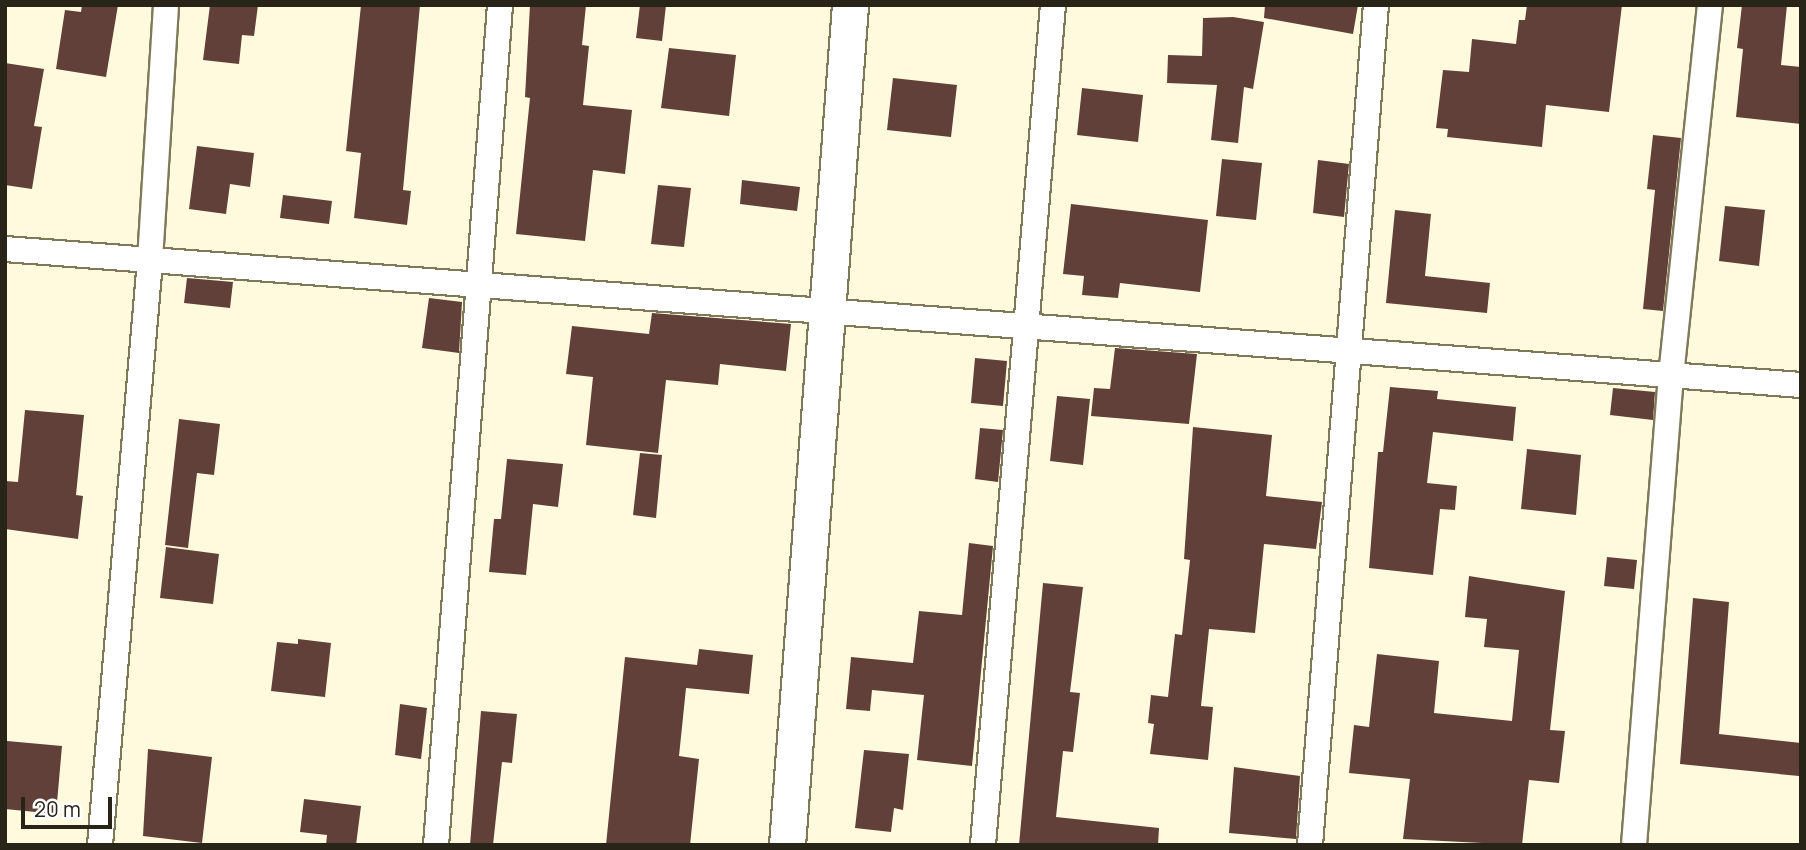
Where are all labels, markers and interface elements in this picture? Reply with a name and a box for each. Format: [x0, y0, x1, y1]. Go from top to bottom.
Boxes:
scale bar [24, 784, 116, 828]
text: 20 m [34, 795, 81, 823]

